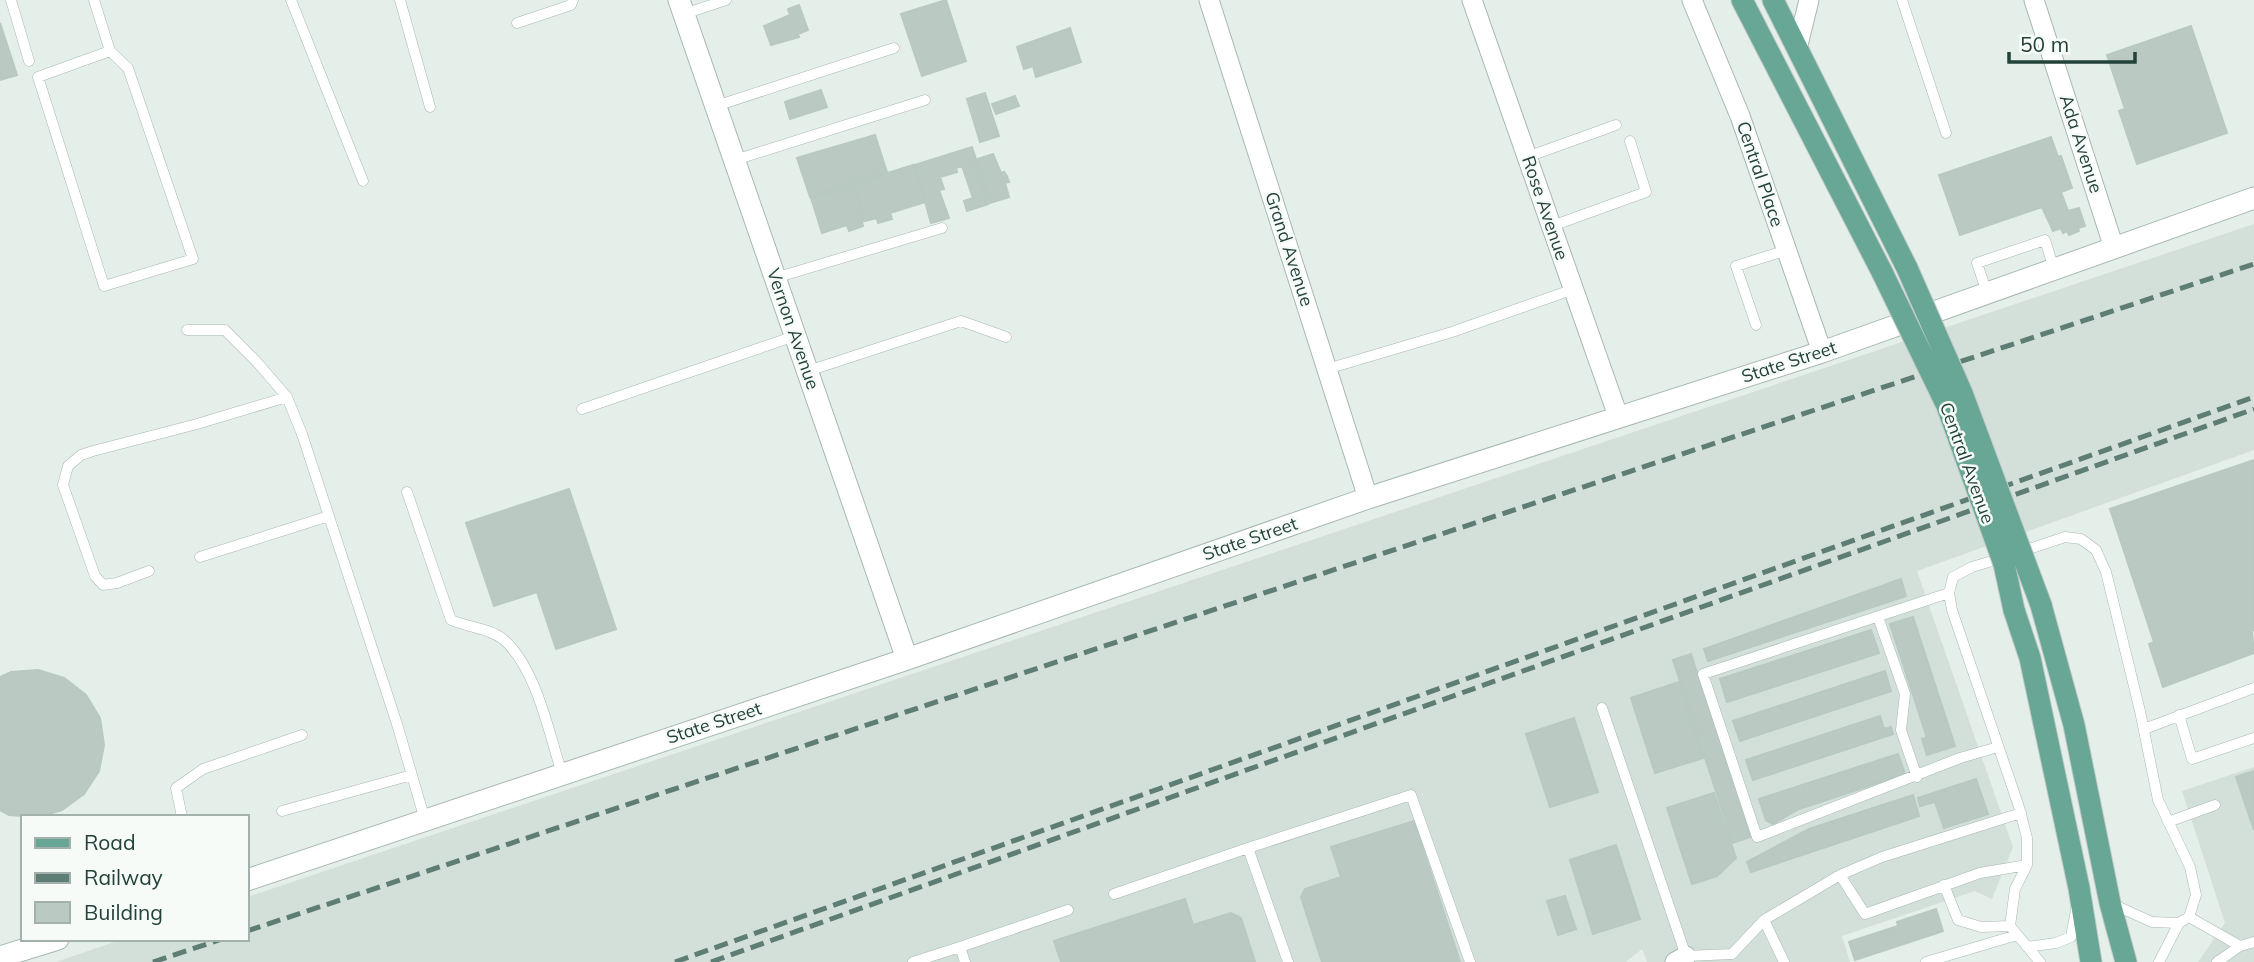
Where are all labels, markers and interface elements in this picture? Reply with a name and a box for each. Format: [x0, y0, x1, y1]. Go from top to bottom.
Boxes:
scale bar [2009, 21, 2135, 65]
text: 50 m [2020, 31, 2069, 57]
street label: Ada Avenue [2055, 92, 2108, 196]
street label: Central Place [1732, 118, 1789, 230]
street label: Rose Avenue [1517, 153, 1574, 263]
street label: Grand Avenue [1260, 189, 1319, 309]
street label: Vernon Avenue [762, 265, 825, 392]
street label: State Street [1738, 335, 1839, 388]
street label: Central Avenue [1935, 399, 2000, 527]
street label: State Street [1199, 512, 1300, 565]
street label: State Street [663, 696, 764, 749]
legend [21, 815, 248, 941]
text: Road [84, 829, 135, 855]
text: Railway [84, 864, 163, 890]
text: Building [84, 899, 163, 925]

